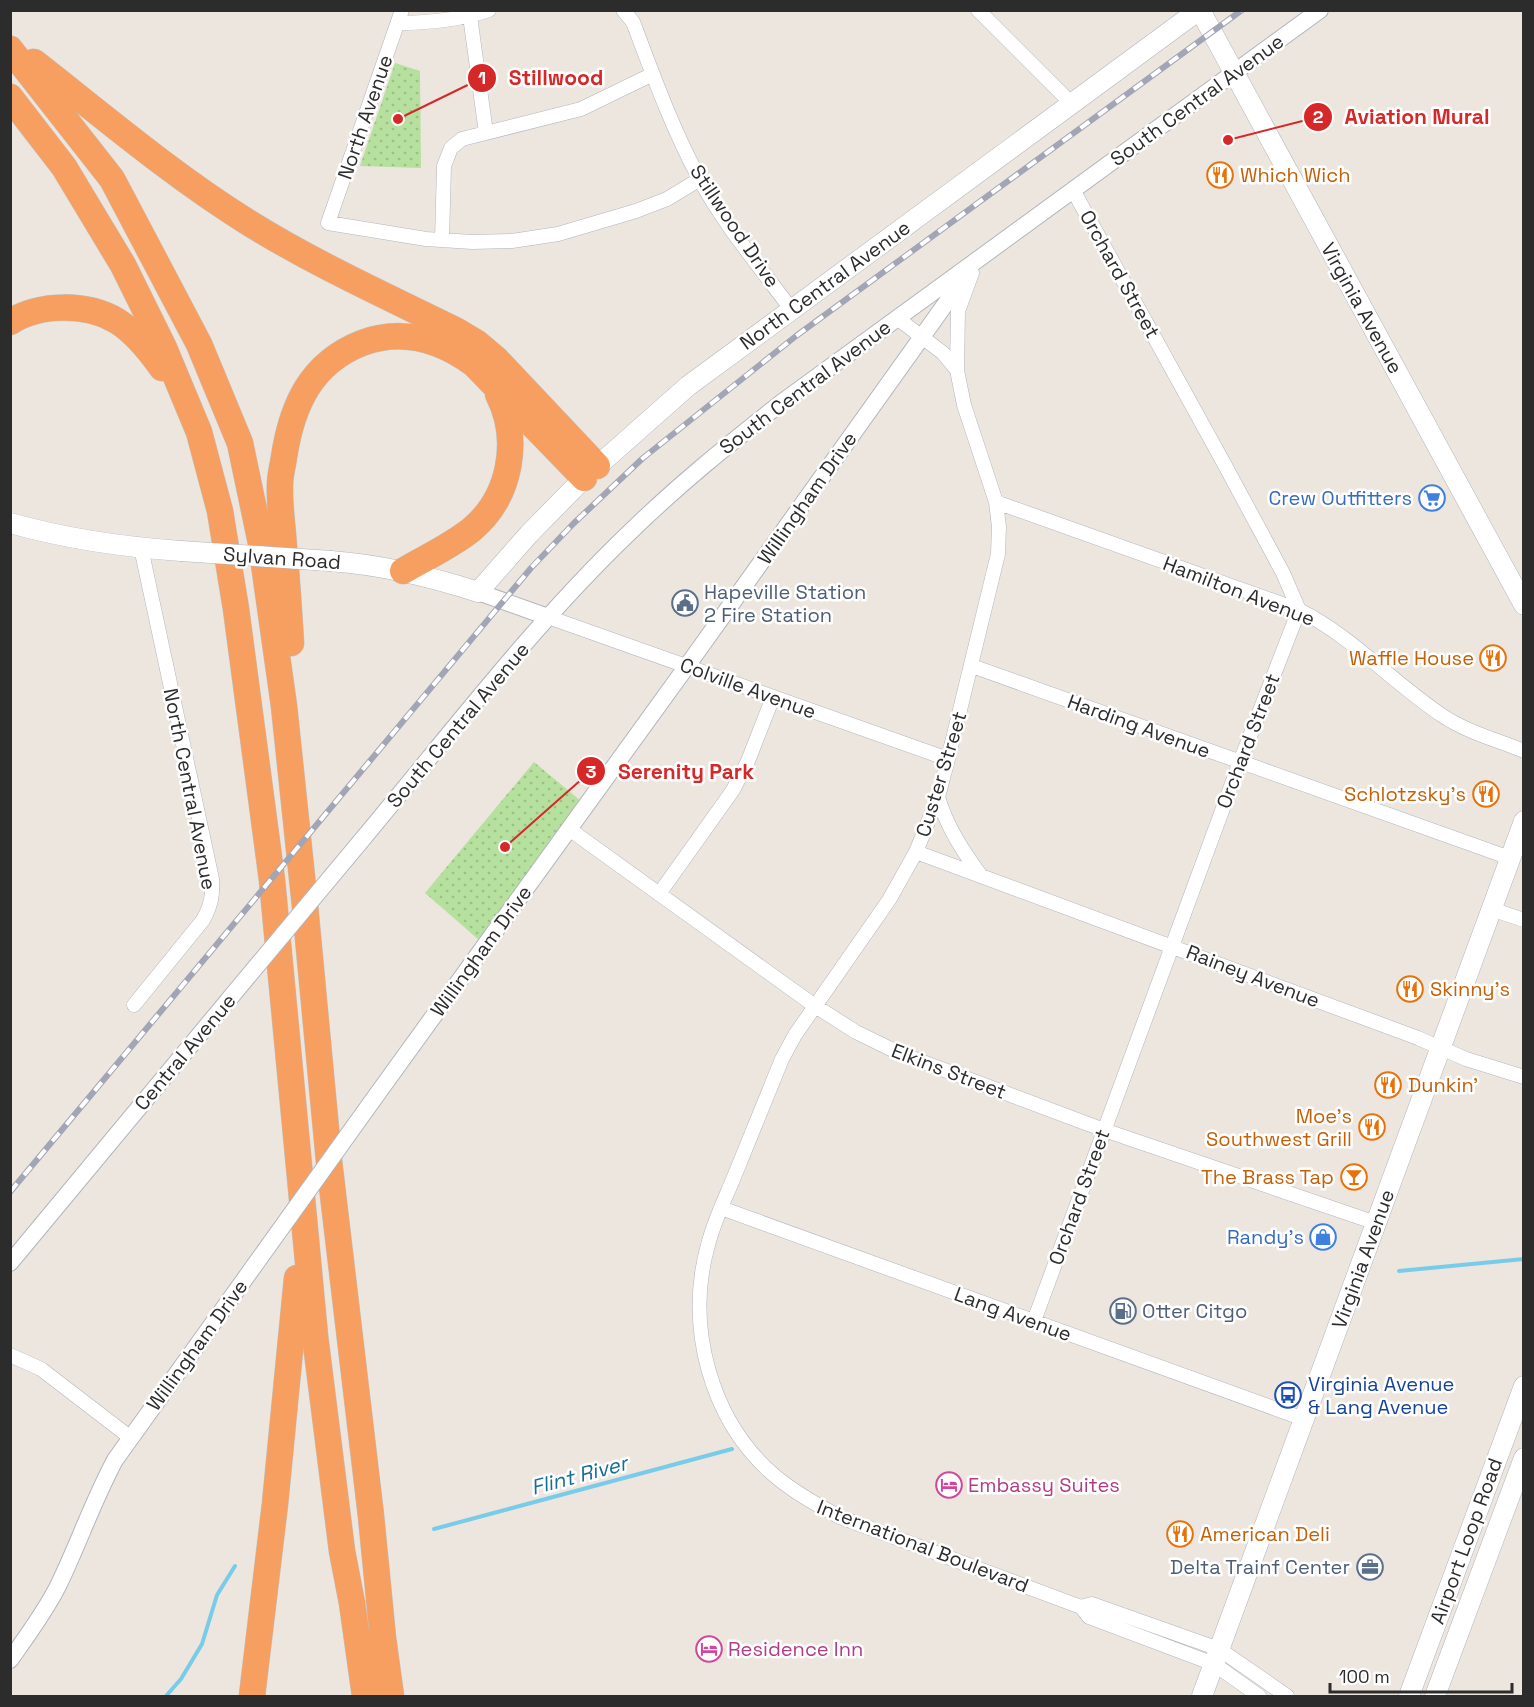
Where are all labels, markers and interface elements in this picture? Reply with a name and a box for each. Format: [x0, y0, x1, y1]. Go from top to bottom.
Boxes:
street label: South Central Avenue [1105, 28, 1289, 172]
street label: North Avenue [332, 51, 398, 183]
callout: Stillwood [467, 59, 615, 98]
text: Stillwood [509, 64, 603, 91]
text: 1 [478, 66, 486, 89]
callout: Aviation Mural [1303, 98, 1502, 137]
text: Aviation Mural [1344, 103, 1490, 130]
text: 2 [1313, 105, 1324, 128]
street label: Stillwood Drive [684, 160, 786, 292]
restaurant icon: Which Wich [1205, 160, 1235, 190]
place label: Which Wich [1240, 162, 1351, 188]
street label: Orchard Street [1074, 205, 1166, 343]
street label: North Central Avenue [735, 214, 915, 356]
street label: Virginia Avenue [1315, 238, 1409, 378]
street label: South Central Avenue [714, 314, 896, 460]
street label: Willingham Drive [752, 427, 862, 569]
supermarket icon: Crew Outfitters [1417, 483, 1447, 513]
place label: Crew Outfitters [1269, 485, 1412, 511]
street label: Sylvan Road [222, 541, 342, 575]
street label: Hamilton Avenue [1159, 550, 1319, 632]
place label: Hapeville Station 2 Fire Station [704, 579, 866, 628]
public building icon: Hapeville Station 2 Fire Station [670, 588, 700, 618]
street label: South Central Avenue [381, 637, 535, 813]
restaurant icon: Waffle House [1478, 643, 1508, 673]
place label: Waffle House [1349, 645, 1474, 671]
street label: Colville Avenue [676, 651, 820, 725]
street label: Orchard Street [1210, 670, 1286, 812]
street label: North Central Avenue [158, 686, 222, 892]
street label: Harding Avenue [1064, 688, 1214, 764]
street label: Custer Street [910, 708, 972, 840]
callout: Serenity Park [576, 752, 766, 791]
text: Serenity Park [618, 758, 754, 785]
text: 3 [586, 760, 597, 783]
restaurant icon: Schlotzsky's [1471, 779, 1501, 809]
place label: Schlotzsky's [1344, 781, 1466, 807]
street label: Willingham Drive [425, 880, 537, 1022]
street label: Rainey Avenue [1183, 939, 1323, 1013]
restaurant icon: Skinny's [1395, 974, 1425, 1004]
place label: Skinny's [1430, 976, 1510, 1002]
street label: Central Avenue [128, 988, 242, 1116]
street label: Elkins Street [888, 1037, 1010, 1105]
restaurant icon: Dunkin' [1373, 1070, 1403, 1100]
place label: Dunkin' [1408, 1072, 1478, 1098]
place label: Moe's Southwest Grill [1206, 1103, 1352, 1152]
restaurant icon: Moe's Southwest Grill [1357, 1112, 1387, 1142]
street label: Orchard Street [1042, 1126, 1116, 1268]
bar icon: The Brass Tap [1339, 1162, 1369, 1192]
place label: The Brass Tap [1201, 1164, 1334, 1190]
street label: Virginia Avenue [1326, 1186, 1400, 1332]
shop icon: Randy's [1308, 1222, 1338, 1252]
place label: Randy's [1227, 1224, 1304, 1250]
street label: Willingham Drive [141, 1274, 253, 1416]
street label: Lang Avenue [951, 1281, 1075, 1347]
fuel station icon: Otter Citgo [1108, 1296, 1138, 1326]
place label: Otter Citgo [1142, 1298, 1247, 1324]
place label: Virginia Avenue & Lang Avenue [1308, 1371, 1454, 1420]
bus stop icon: Virginia Avenue & Lang Avenue [1273, 1380, 1303, 1410]
water label: Flint River [528, 1449, 632, 1501]
street label: Airport Loop Road [1424, 1454, 1508, 1628]
hotel icon: Embassy Suites [934, 1470, 964, 1500]
place label: Embassy Suites [968, 1472, 1120, 1498]
street label: International Boulevard [813, 1494, 1033, 1598]
restaurant icon: American Deli [1165, 1519, 1195, 1549]
place label: American Deli [1200, 1521, 1330, 1547]
office icon: Delta Trainf Center [1355, 1552, 1385, 1582]
place label: Delta Trainf Center [1170, 1554, 1350, 1580]
hotel icon: Residence Inn [694, 1634, 724, 1664]
place label: Residence Inn [728, 1636, 863, 1662]
scale bar [1330, 1656, 1512, 1694]
text: 100 m [1339, 1665, 1390, 1688]

